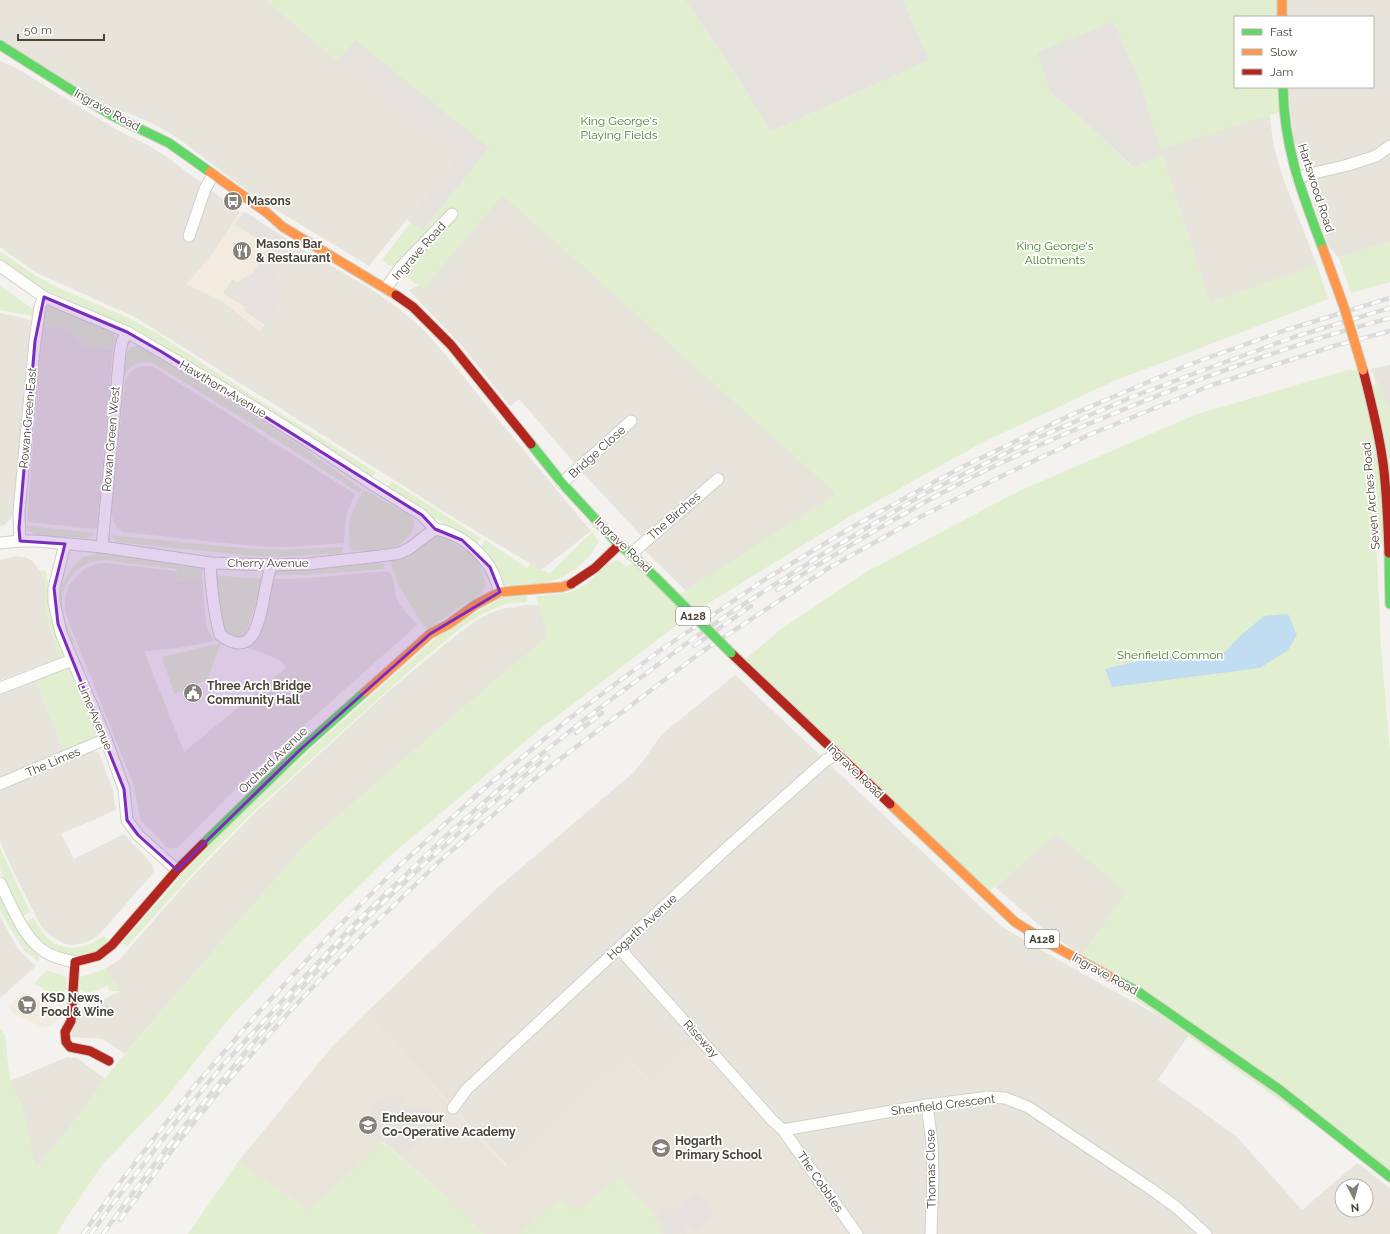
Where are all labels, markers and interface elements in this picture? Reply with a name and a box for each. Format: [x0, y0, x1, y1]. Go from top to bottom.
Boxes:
scale bar [18, 16, 104, 42]
legend [1234, 16, 1374, 88]
text: 50 m [24, 23, 52, 37]
text: Fast [1270, 25, 1293, 39]
text: Slow [1270, 45, 1297, 59]
text: Jam [1270, 65, 1293, 79]
street label: Ingrave Road [72, 86, 142, 134]
park label: King George's Playing Fields [581, 114, 658, 142]
street label: Hartswood Road [1295, 142, 1337, 234]
bus stop icon: Masons [222, 190, 244, 212]
place label: Masons [247, 194, 291, 208]
street label: Ingrave Road [389, 219, 449, 283]
place label: Masons Bar & Restaurant [256, 237, 331, 265]
park label: King George's Allotments [1017, 239, 1094, 267]
restaurant icon: Masons Bar & Restaurant [231, 240, 253, 262]
street label: Hawthorn Avenue [177, 357, 269, 421]
street label: Rowan Green East [17, 367, 39, 469]
street label: Rowan Green West [99, 386, 123, 492]
street label: Bridge Close [566, 423, 628, 481]
street label: Seven Arches Road [1359, 442, 1383, 550]
street label: The Birches [645, 489, 703, 543]
street label: Ingrave Road [592, 515, 654, 575]
street label: Cherry Avenue [227, 556, 309, 570]
road number: A128 [676, 607, 710, 625]
park label: Shenfield Common [1117, 648, 1223, 662]
place label: Three Arch Bridge Community Hall [207, 679, 311, 707]
street label: Lime Avenue [74, 680, 116, 752]
public building icon: Three Arch Bridge Community Hall [182, 682, 204, 704]
street label: Orchard Avenue [236, 724, 310, 796]
street label: Ingrave Road [824, 741, 886, 801]
street label: The Limes [24, 744, 83, 780]
street label: Hogarth Avenue [604, 891, 680, 963]
road number: A128 [1025, 930, 1059, 948]
street label: Ingrave Road [1070, 950, 1140, 998]
place label: KSD News, Food & Wine [41, 991, 114, 1019]
supermarket icon: KSD News, Food & Wine [16, 994, 38, 1016]
street label: Riseway [681, 1017, 722, 1061]
street label: Shenfield Crescent [890, 1092, 996, 1118]
place label: Endeavour Co-Operative Academy [382, 1111, 516, 1139]
school or university icon: Endeavour Co-Operative Academy [357, 1114, 379, 1136]
street label: Thomas Close [923, 1129, 939, 1209]
place label: Hogarth Primary School [675, 1134, 762, 1162]
school or university icon: Hogarth Primary School [650, 1137, 672, 1159]
street label: The Cobbles [794, 1149, 846, 1215]
north arrow [1334, 1178, 1374, 1218]
text: N [1350, 1201, 1360, 1214]

